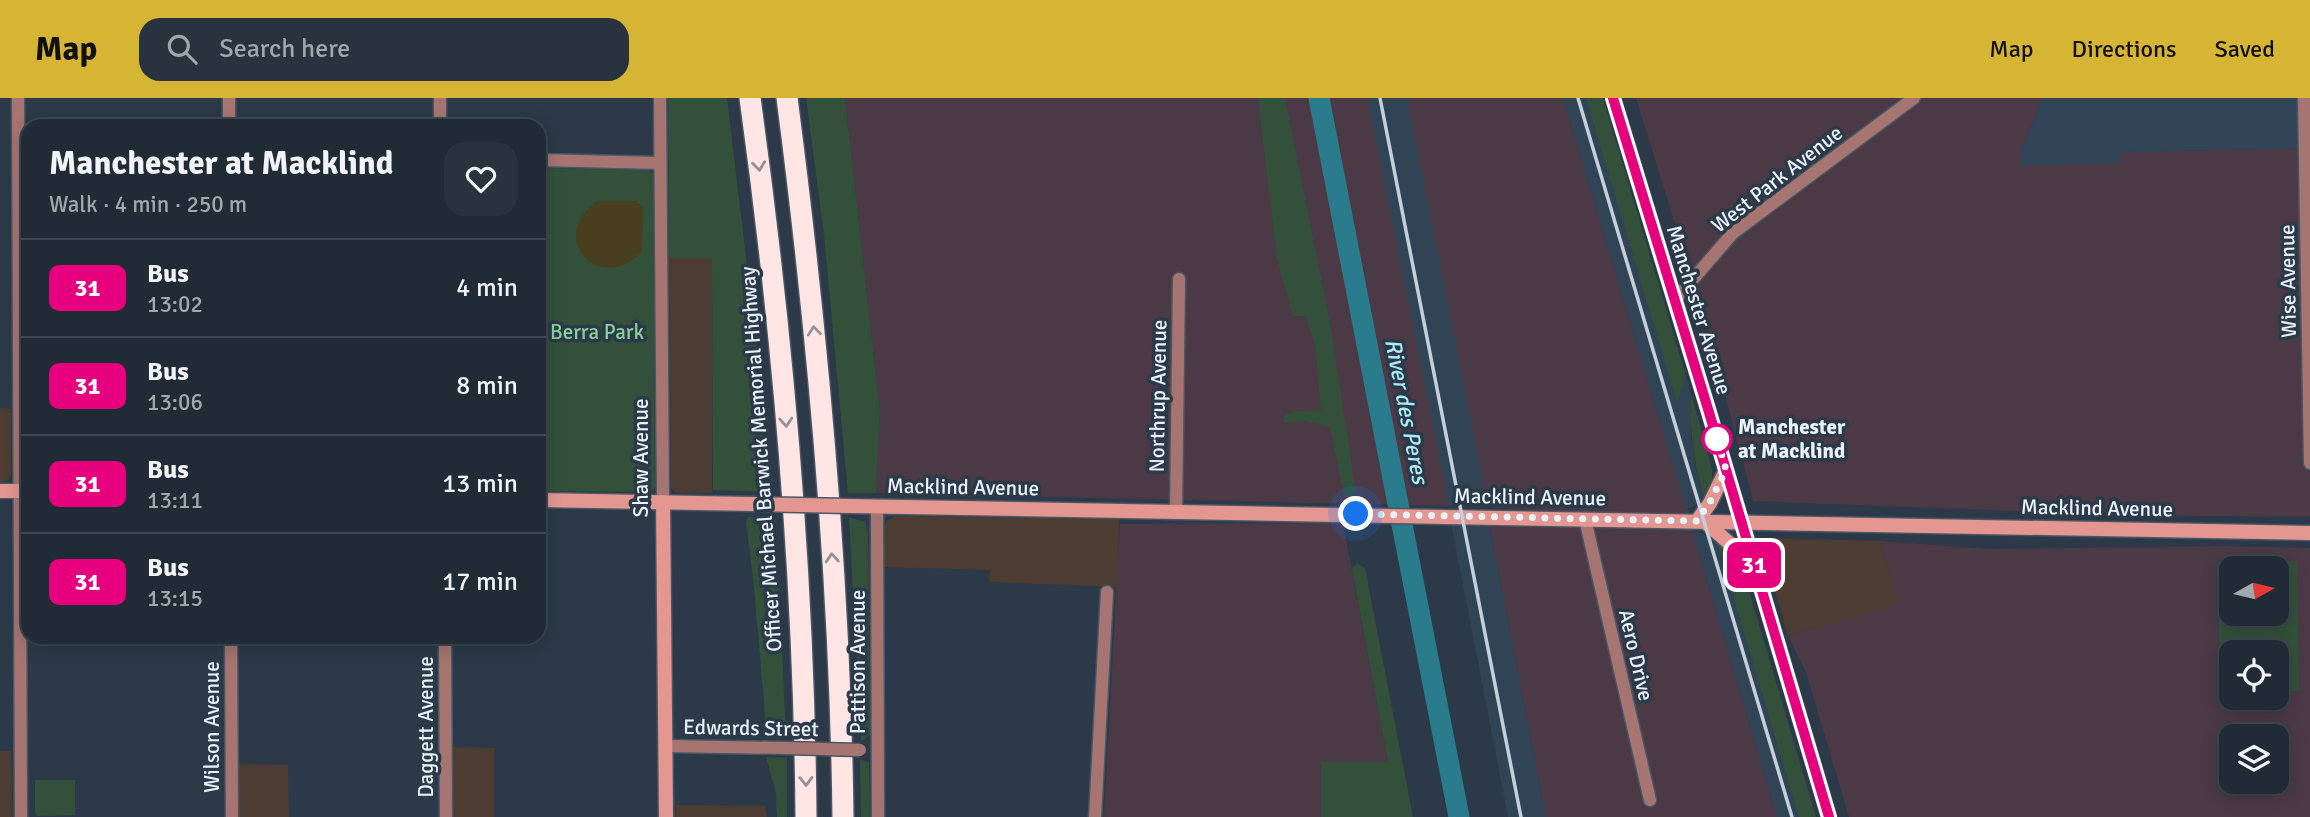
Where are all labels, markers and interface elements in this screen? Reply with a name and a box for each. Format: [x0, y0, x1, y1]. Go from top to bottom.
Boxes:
search box [139, 18, 629, 81]
text: Map [35, 29, 97, 70]
icon: search [163, 30, 201, 68]
text: Search here [219, 33, 350, 65]
text: Map [1989, 34, 2034, 64]
text: Directions [2072, 34, 2177, 64]
text: Saved [2215, 34, 2275, 64]
street label: West Park Avenue [1706, 120, 1848, 238]
button: heart [444, 142, 518, 216]
text: Manchester at Macklind [49, 143, 394, 184]
one-way arrow [752, 160, 767, 171]
text: Walk · 4 min · 250 m [49, 190, 247, 219]
street label: Manchester Avenue [1661, 222, 1737, 398]
street label: Wise Avenue [2274, 224, 2302, 338]
text: Bus [147, 258, 189, 290]
street label: Officer Michael Barwick Memorial Highway [735, 265, 787, 653]
text: 4 min [456, 272, 518, 304]
text: 31 [75, 273, 100, 303]
text: 13:02 [147, 290, 203, 319]
park label: Berra Park [550, 319, 645, 345]
street label: Northrup Avenue [1144, 319, 1172, 473]
one-way arrow [807, 325, 822, 336]
water label: River des Peres [1378, 336, 1435, 488]
text: Bus [147, 356, 189, 388]
text: 8 min [456, 370, 518, 402]
text: 31 [75, 371, 100, 401]
text: 13:06 [147, 388, 203, 417]
street label: Shaw Avenue [628, 399, 654, 518]
place label: Manchester at Macklind [1738, 414, 1846, 464]
one-way arrow [778, 417, 793, 428]
marker: Manchester at Macklind [1702, 424, 1732, 454]
text: Bus [147, 454, 189, 486]
text: 13 min [442, 468, 518, 500]
text: 31 [75, 469, 100, 499]
street label: Macklind Avenue [887, 473, 1039, 501]
street label: Macklind Avenue [1454, 483, 1606, 511]
text: 13:11 [147, 486, 203, 515]
street label: Macklind Avenue [2021, 494, 2173, 522]
your location [1338, 496, 1373, 531]
line badge: 31 [1722, 542, 1786, 588]
text: 31 [1741, 550, 1767, 580]
text: Bus [147, 552, 189, 584]
one-way arrow [825, 552, 840, 563]
north arrow [2219, 556, 2289, 626]
map controls [2219, 556, 2289, 794]
text: 17 min [442, 566, 518, 598]
text: 31 [75, 567, 100, 597]
text: 13:15 [147, 584, 203, 613]
street label: Pattison Avenue [845, 590, 871, 734]
street label: Aero Drive [1613, 607, 1659, 703]
button: locate [2219, 640, 2289, 710]
street label: Daggett Avenue [413, 656, 439, 798]
street label: Wilson Avenue [199, 661, 225, 793]
street label: Edwards Street [683, 714, 819, 742]
button: layers [2219, 724, 2289, 794]
one-way arrow [798, 775, 813, 786]

